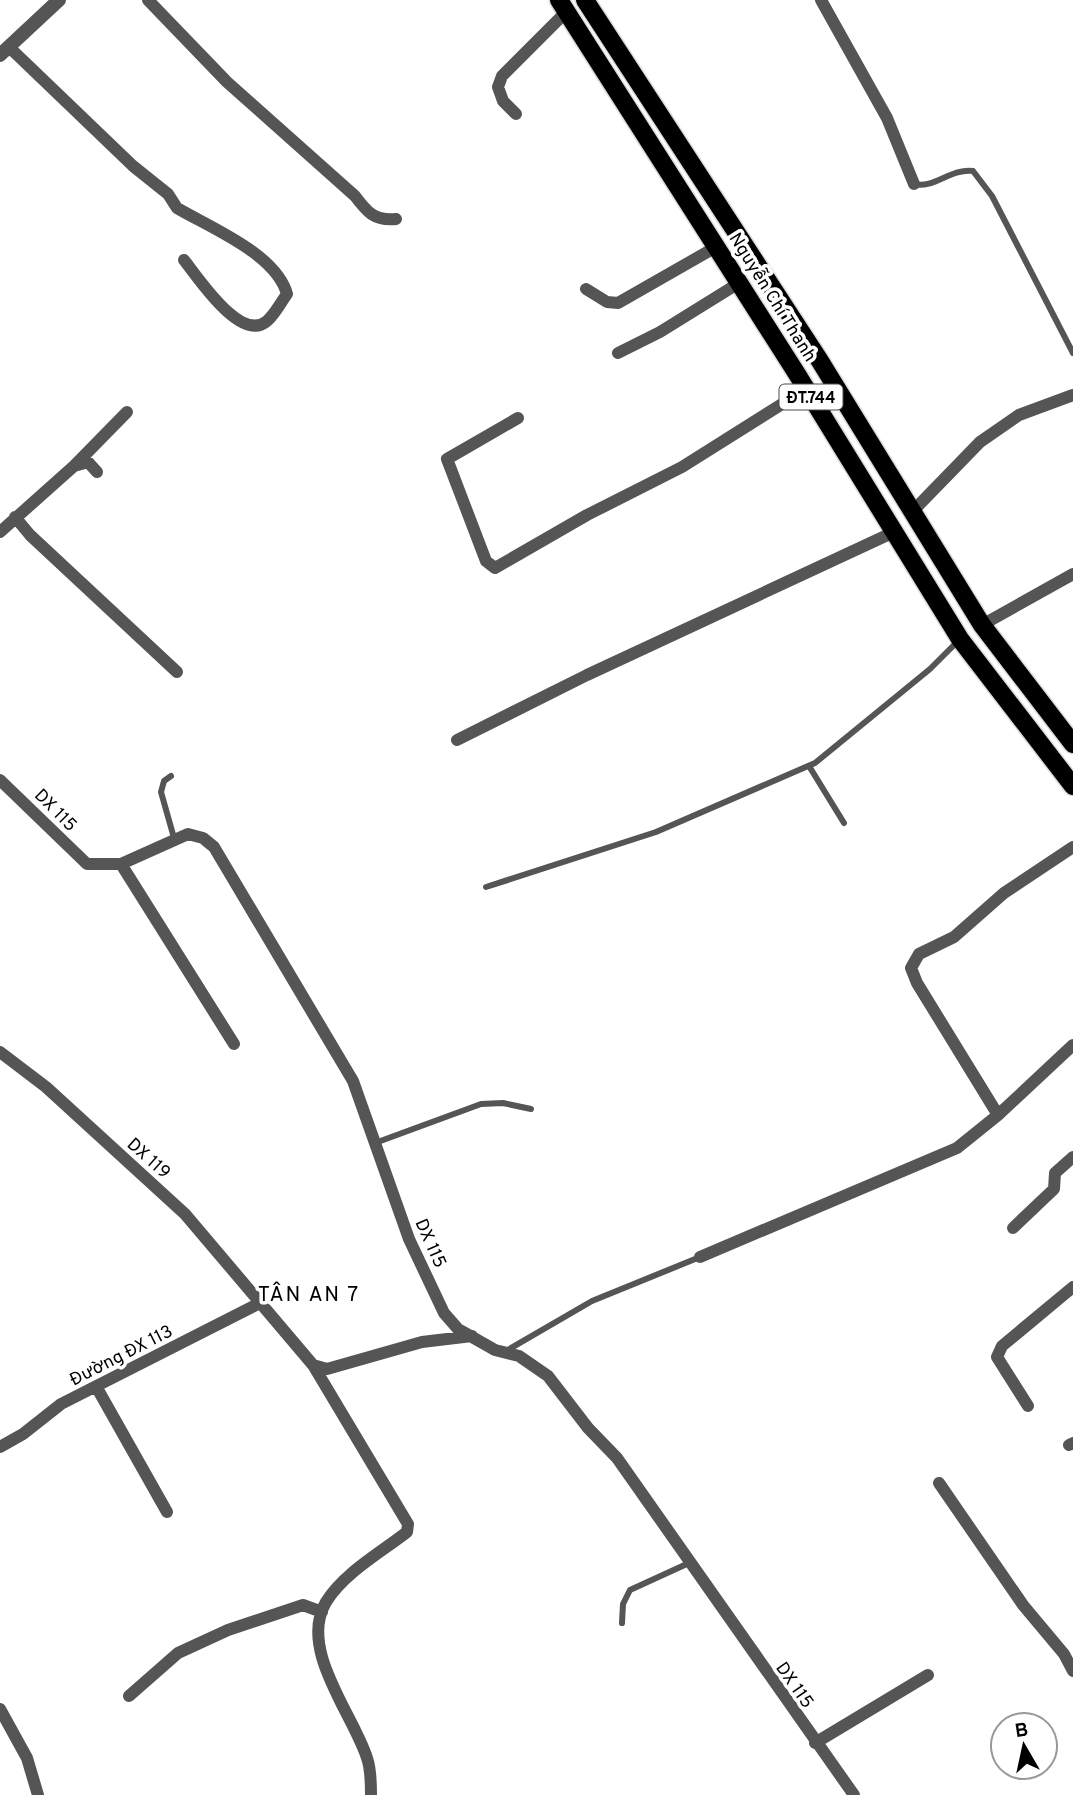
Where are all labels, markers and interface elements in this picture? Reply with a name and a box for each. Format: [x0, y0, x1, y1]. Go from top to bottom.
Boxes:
street label: Nguyễn Chí Thanh [723, 228, 822, 367]
road number: ĐT.744 [780, 384, 842, 410]
street label: DX 115 [29, 785, 81, 837]
street label: DX 119 [121, 1134, 175, 1185]
street label: DX 115 [409, 1215, 451, 1272]
district label: TÂN AN 7 [258, 1281, 360, 1309]
street label: Đường ĐX 113 [66, 1321, 177, 1392]
street label: DX 115 [770, 1658, 818, 1714]
north arrow [989, 1711, 1059, 1781]
text: B [1013, 1718, 1030, 1744]

